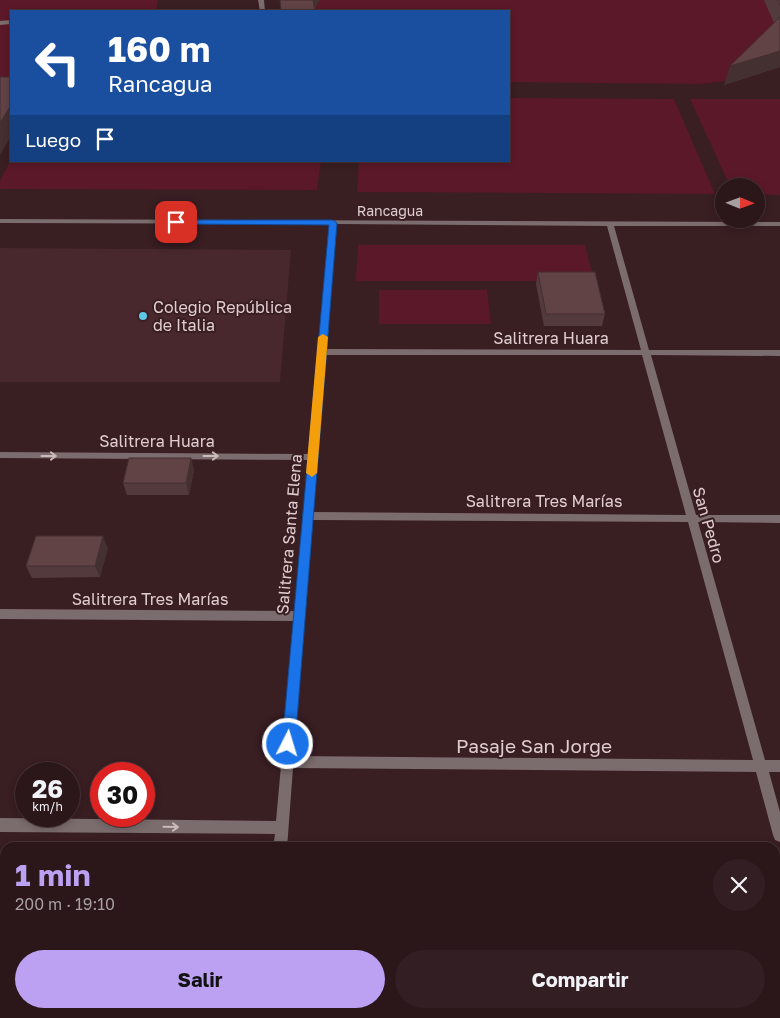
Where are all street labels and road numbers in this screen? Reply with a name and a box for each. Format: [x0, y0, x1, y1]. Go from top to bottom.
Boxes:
street label: Rancagua [357, 202, 423, 219]
street label: Salitrera Huara [493, 328, 609, 348]
street label: Salitrera Huara [99, 431, 215, 451]
street label: Salitrera Santa Elena [272, 453, 306, 615]
street label: San Pedro [689, 485, 729, 565]
street label: Salitrera Tres Marías [466, 491, 622, 511]
street label: Salitrera Tres Marías [72, 589, 228, 609]
street label: Pasaje San Jorge [456, 734, 612, 757]

